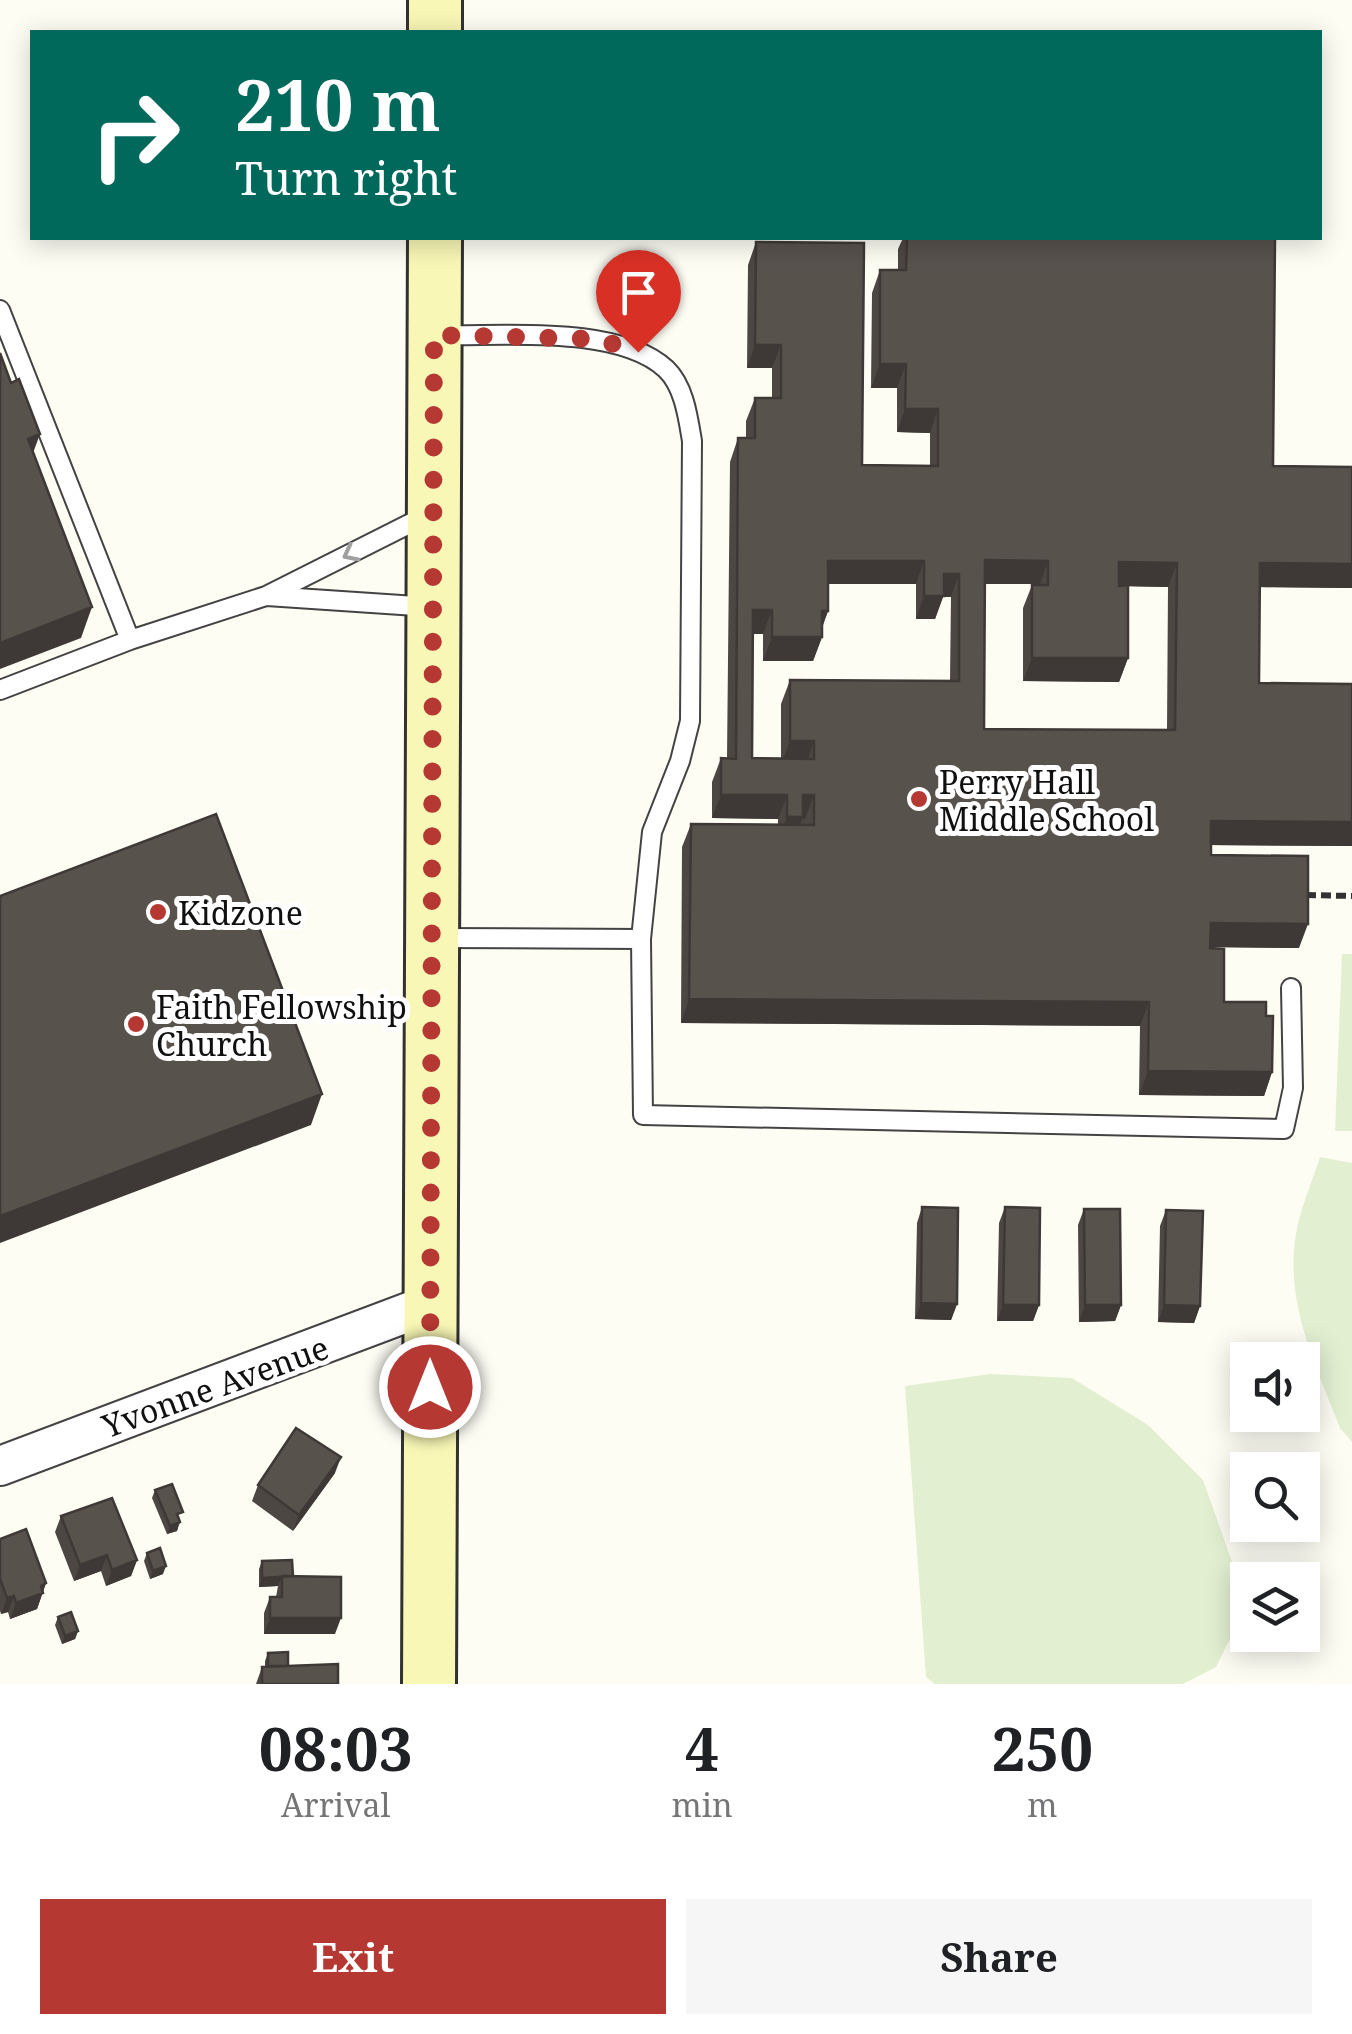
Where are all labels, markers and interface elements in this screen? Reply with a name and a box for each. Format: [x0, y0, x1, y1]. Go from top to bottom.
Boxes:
text: 210 m [235, 56, 441, 152]
icon: right [70, 70, 200, 200]
text: Turn right [235, 147, 457, 208]
pin [596, 250, 681, 353]
icon: arrive [611, 265, 666, 320]
one-way arrow [343, 542, 361, 562]
place label: Perry Hall Middle School [939, 760, 1154, 840]
marker: Perry Hall Middle School [908, 788, 930, 810]
place label: Kidzone [178, 891, 303, 934]
marker: Kidzone [147, 901, 169, 923]
place label: Faith Fellowship Church [156, 985, 407, 1065]
marker: Faith Fellowship Church [125, 1013, 147, 1035]
street label: Yvonne Avenue [95, 1325, 334, 1447]
position arrow [378, 1335, 482, 1439]
map controls [1230, 1342, 1320, 1652]
button: sound [1230, 1342, 1320, 1432]
button: search [1230, 1452, 1320, 1542]
button: layers [1230, 1562, 1320, 1652]
text: 08:03 [259, 1707, 413, 1789]
text: 4 [685, 1707, 719, 1789]
text: 250 [991, 1707, 1093, 1789]
text: Arrival [281, 1783, 390, 1826]
text: min [672, 1783, 733, 1826]
text: m [1027, 1783, 1057, 1826]
button: Exit [40, 1899, 666, 2014]
button: Share [686, 1899, 1312, 2014]

